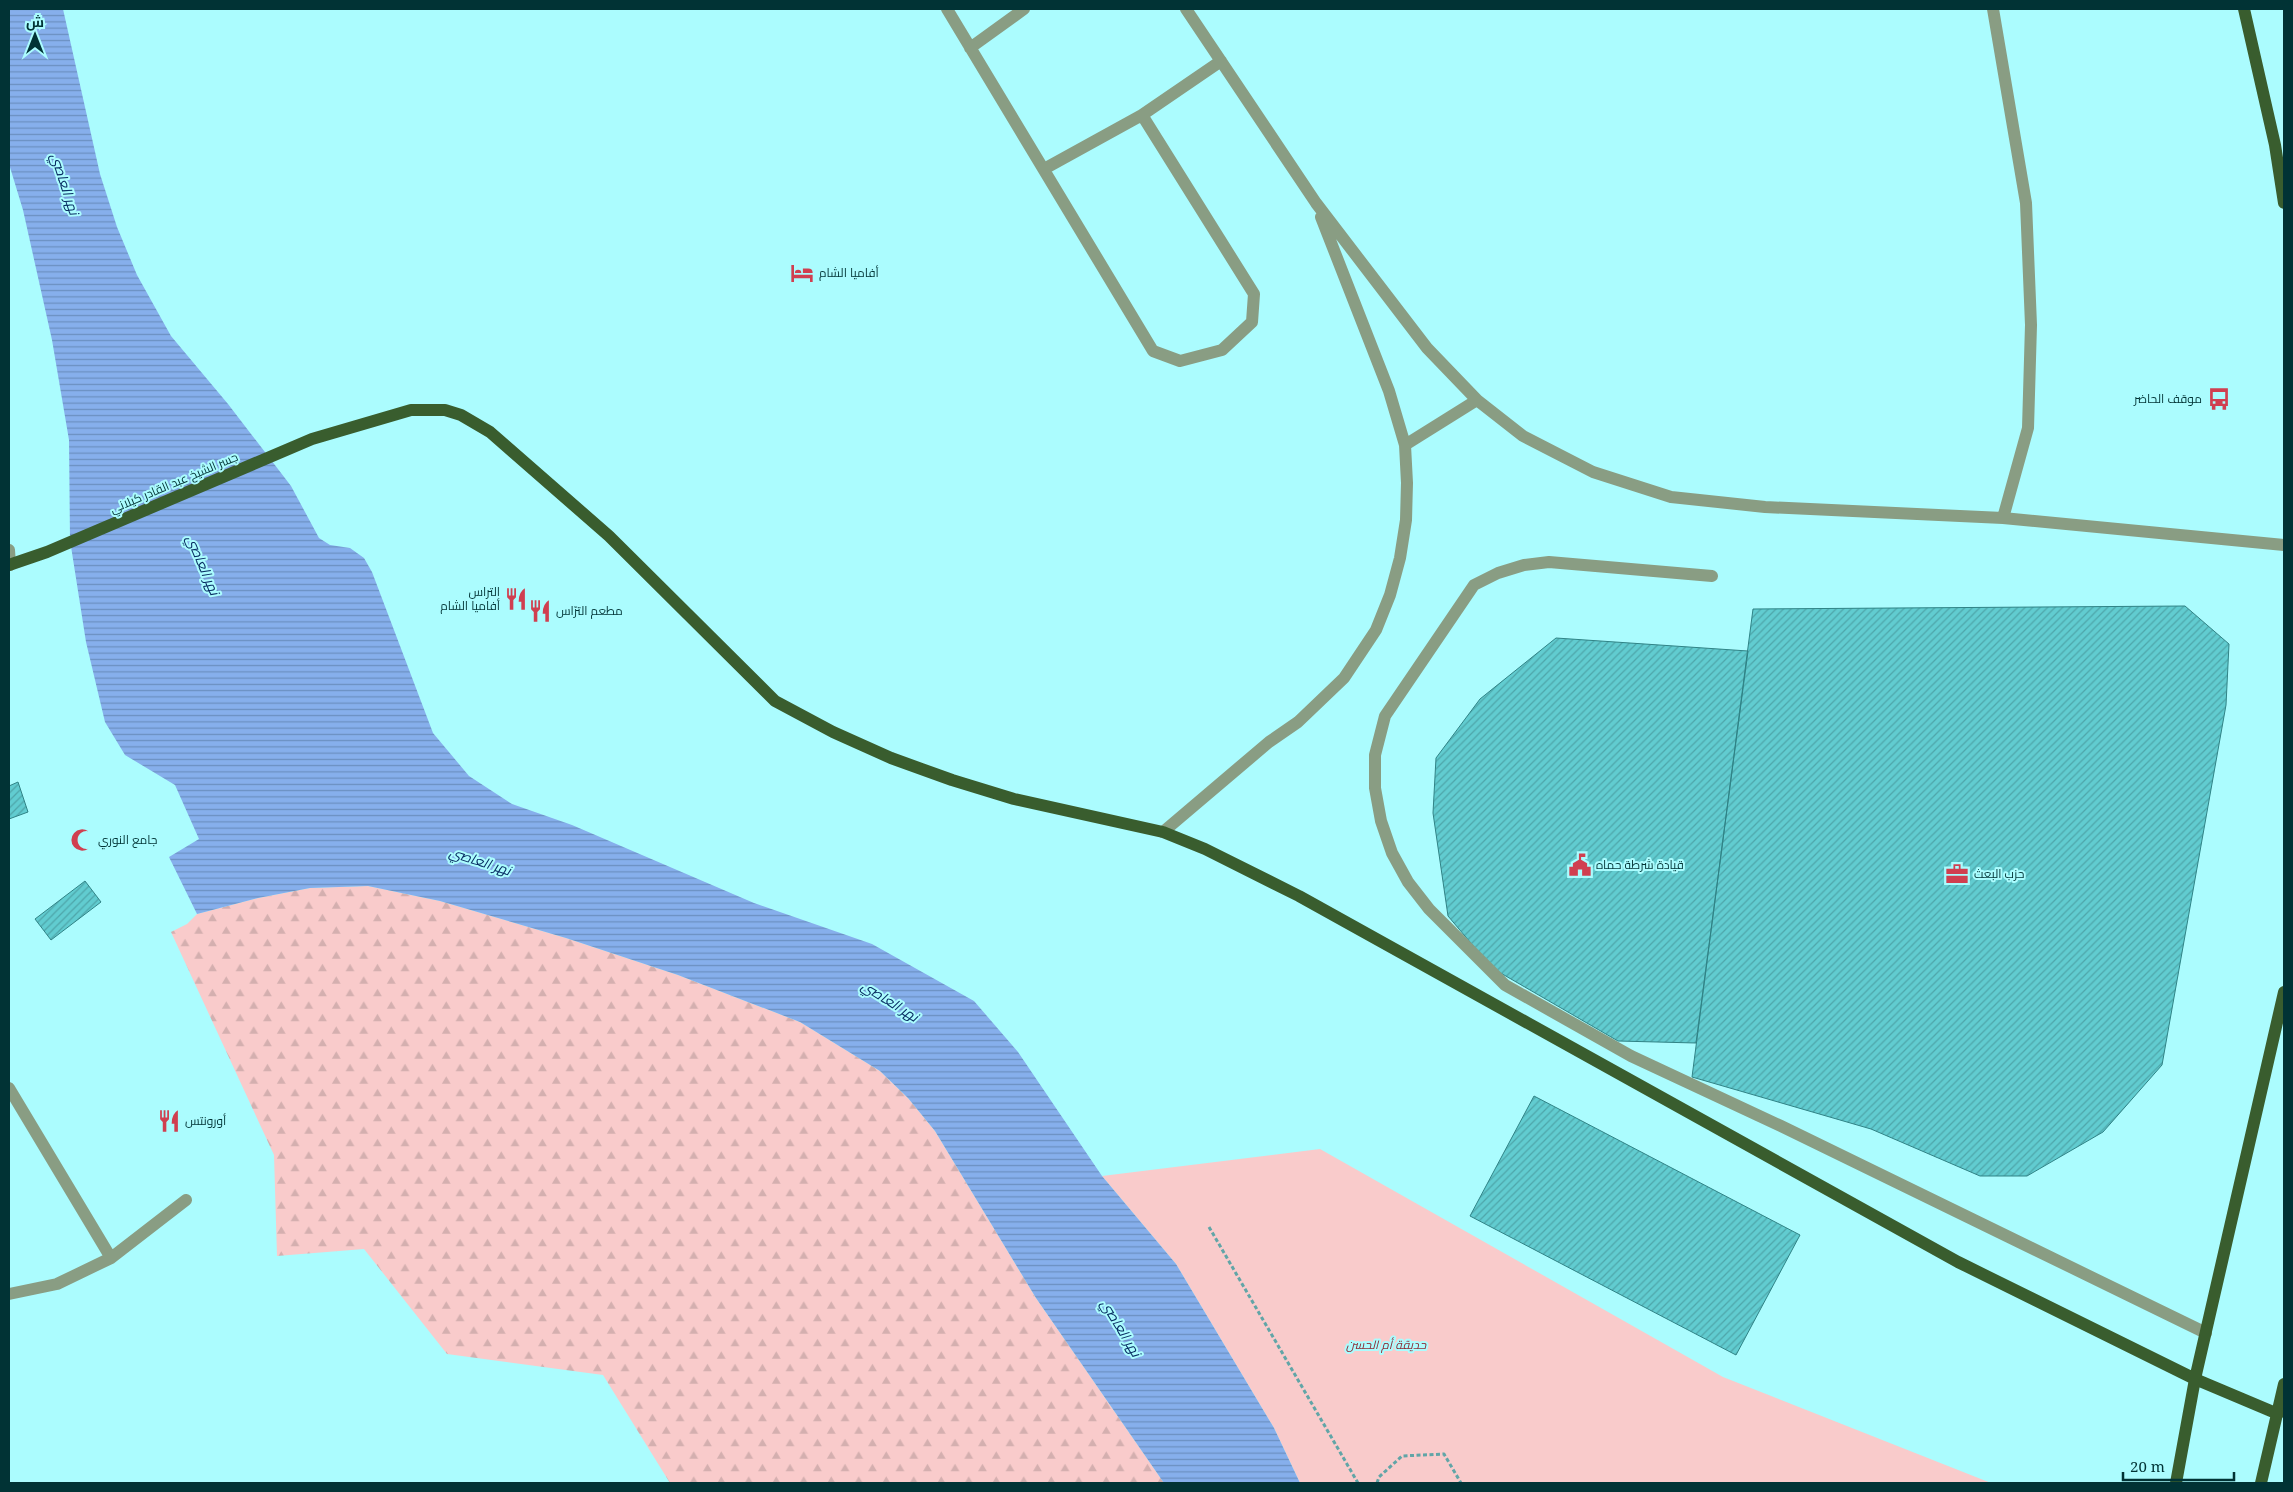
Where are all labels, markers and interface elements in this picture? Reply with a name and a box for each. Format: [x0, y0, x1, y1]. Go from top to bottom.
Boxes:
north arrow [10, 10, 60, 60]
text: ش [26, 12, 44, 31]
water label: نهر العاصي [45, 151, 85, 219]
hotel icon: أفاميا الشام [789, 260, 815, 286]
place label: أفاميا الشام [819, 264, 879, 281]
bus stop icon: موقف الحاضر [2206, 386, 2232, 412]
place label: موقف الحاضر [2133, 390, 2202, 407]
street label: جسر الشيخ عبد القادر كيلاني [107, 448, 241, 519]
water label: نهر العاصي [180, 532, 225, 600]
place label: التراس أفاميا الشام [440, 583, 500, 614]
restaurant icon: التراس أفاميا الشام [503, 586, 529, 612]
restaurant icon: مطعم الترّاس [527, 598, 553, 624]
place label: مطعم الترّاس [556, 602, 623, 619]
mosque icon: جامع النوري [69, 827, 95, 853]
place label: جامع النوري [98, 831, 158, 850]
water label: نهر العاصي [446, 842, 515, 882]
public building icon: قيادة شرطة حماه [1567, 852, 1593, 878]
place label: قيادة شرطة حماه [1596, 856, 1684, 873]
office icon: حزب البعث [1944, 861, 1970, 887]
place label: حزب البعث [1974, 865, 2024, 882]
water label: نهر العاصي [857, 976, 923, 1028]
restaurant icon: أورونتس [156, 1108, 182, 1134]
place label: أورونتس [185, 1112, 226, 1129]
water label: نهر العاصي [1095, 1296, 1147, 1362]
park label: حديقة أم الحسن [1346, 1336, 1427, 1353]
scale bar [2123, 1450, 2234, 1482]
text: 20 m [2130, 1456, 2165, 1476]

